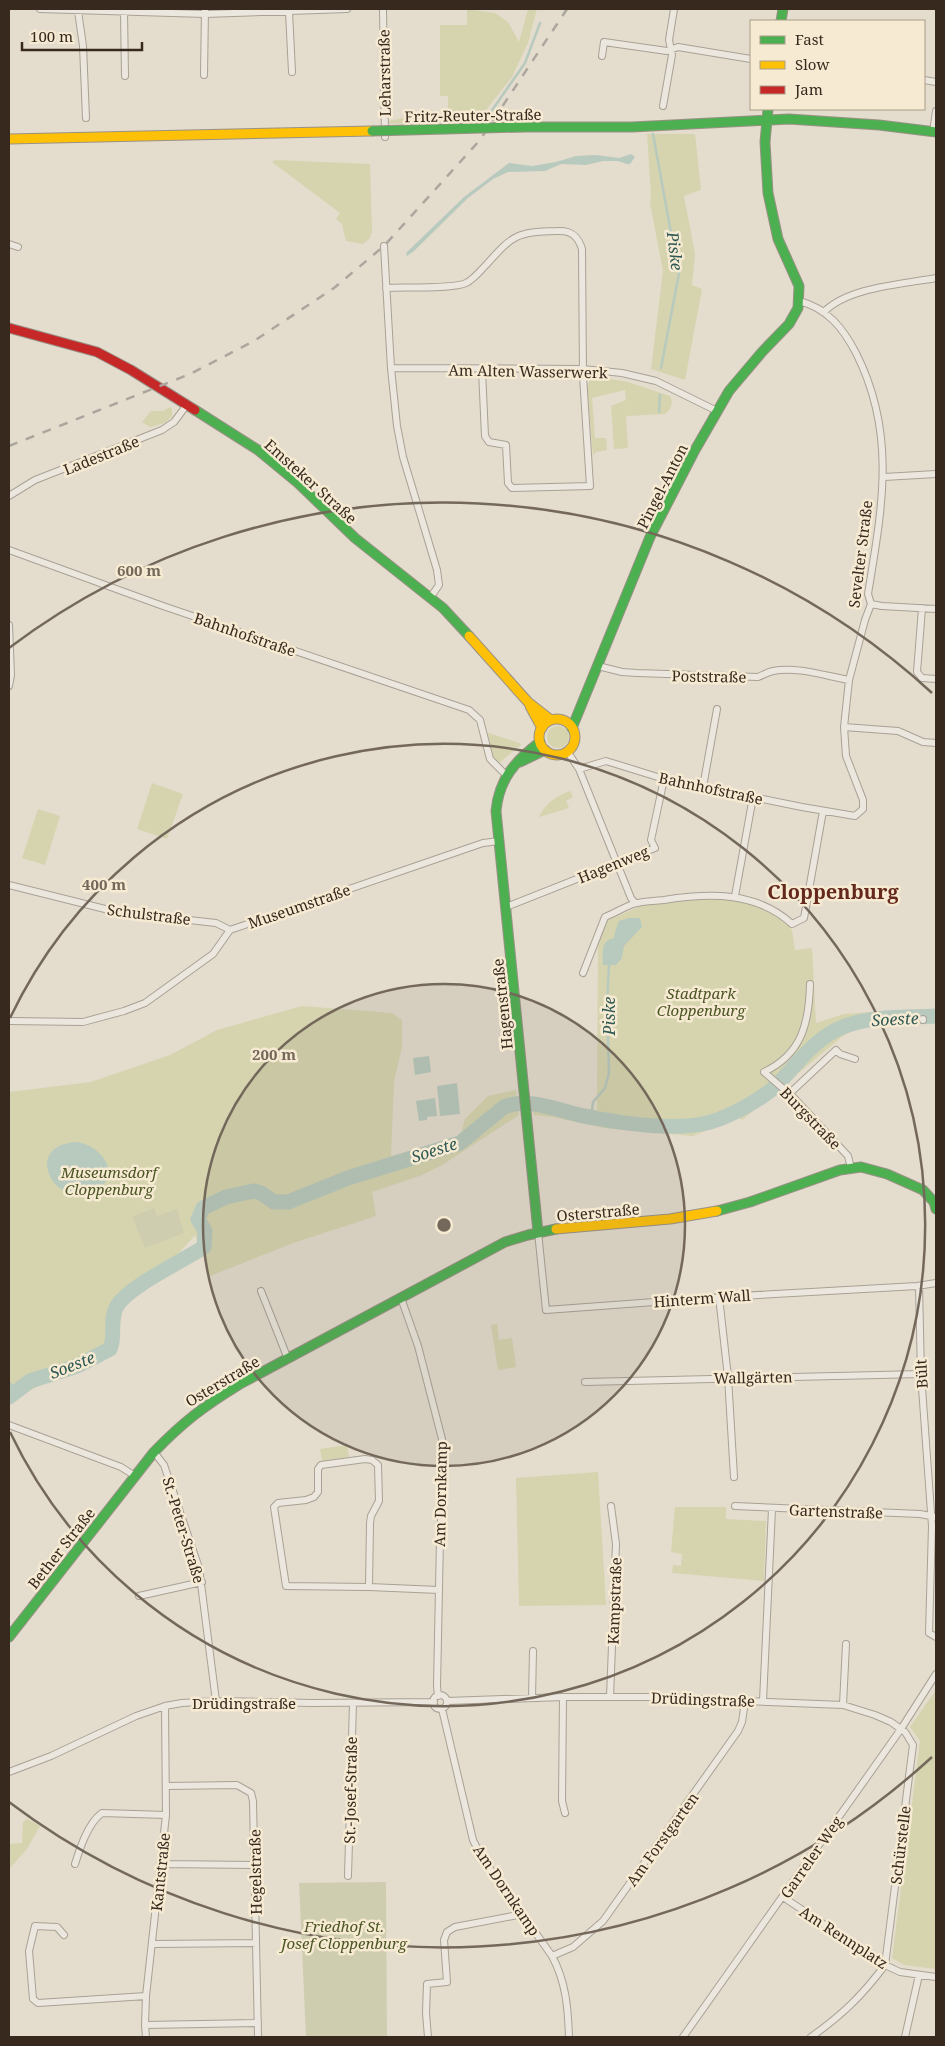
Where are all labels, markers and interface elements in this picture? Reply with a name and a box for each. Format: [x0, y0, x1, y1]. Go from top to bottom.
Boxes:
scale bar [22, 20, 142, 52]
legend [750, 20, 925, 110]
text: 100 m [30, 26, 73, 46]
street label: Leharstraße [373, 29, 395, 117]
text: Fast [795, 29, 824, 49]
text: Slow [795, 54, 829, 74]
text: Jam [794, 79, 823, 99]
street label: Fritz-Reuter-Straße [404, 104, 542, 126]
water label: Piske [662, 229, 688, 272]
street label: Am Alten Wasserwerk [448, 360, 608, 382]
street label: Ladestraße [60, 431, 142, 479]
street label: Emsteker Straße [261, 434, 361, 528]
street label: Pingel-Anton [632, 440, 692, 532]
street label: Sevelter Straße [843, 499, 877, 609]
text: 600 m [117, 560, 161, 580]
street label: Bahnhofstraße [192, 607, 298, 661]
street label: Poststraße [671, 665, 747, 687]
street label: Bahnhofstraße [657, 767, 765, 809]
street label: Hagenweg [574, 841, 652, 887]
text: 400 m [82, 874, 126, 894]
district label: Cloppenburg [767, 878, 899, 905]
street label: Museumstraße [245, 879, 353, 933]
street label: Schulstraße [106, 899, 192, 929]
street label: Hagenstraße [487, 958, 517, 1050]
park label: Stadtpark Cloppenburg [657, 983, 746, 1020]
water label: Piske [598, 996, 620, 1036]
water label: Soeste [871, 1007, 919, 1031]
text: 200 m [252, 1044, 296, 1064]
street label: Burgstraße [776, 1082, 846, 1154]
water label: Soeste [408, 1132, 460, 1168]
park label: Museumsdorf Cloppenburg [60, 1162, 160, 1199]
street label: Osterstraße [556, 1198, 640, 1226]
centre of rings [435, 1216, 453, 1234]
street label: Hinterm Wall [653, 1285, 752, 1311]
water label: Soeste [46, 1346, 98, 1384]
street label: Osterstraße [181, 1351, 263, 1411]
street label: Bült [910, 1359, 932, 1389]
street label: Wallgärten [713, 1366, 793, 1388]
street label: Am Dornkamp [429, 1441, 451, 1547]
street label: St.-Peter-Straße [158, 1474, 210, 1586]
street label: Gartenstraße [789, 1499, 883, 1523]
street label: Bether Straße [23, 1503, 99, 1593]
street label: Kampstraße [602, 1557, 626, 1645]
street label: Drüdingstraße [651, 1687, 755, 1711]
street label: Drüdingstraße [192, 1693, 296, 1713]
street label: St.-Josef-Straße [339, 1736, 361, 1844]
street label: Am Forstgarten [621, 1788, 703, 1890]
street label: Schürstelle [885, 1805, 915, 1885]
street label: Garreler Weg [775, 1812, 847, 1902]
street label: Hegelstraße [244, 1829, 266, 1915]
street label: Kantstraße [146, 1832, 174, 1912]
street label: Am Dornkamp [469, 1841, 545, 1939]
street label: Am Rennplatz [796, 1901, 892, 1973]
park label: Friedhof St. Josef Cloppenburg [278, 1916, 408, 1953]

